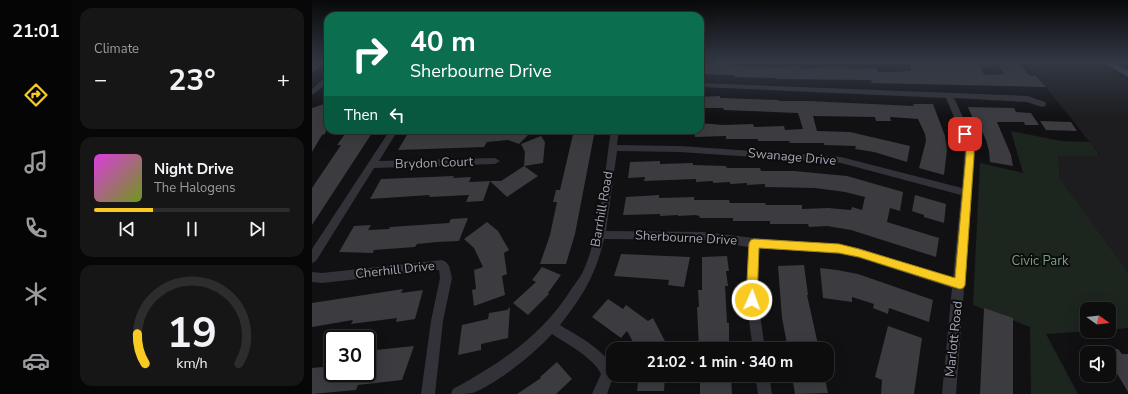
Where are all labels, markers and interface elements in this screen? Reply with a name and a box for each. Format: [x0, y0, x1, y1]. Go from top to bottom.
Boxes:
text: 21:01 [12, 19, 60, 43]
text: 40 m [410, 23, 476, 61]
icon: right [344, 28, 396, 80]
text: Climate [94, 40, 139, 58]
text: Sherbourne Drive [410, 59, 551, 83]
text: 23° [168, 60, 216, 101]
text: − [94, 65, 107, 95]
text: + [277, 65, 290, 95]
icon: directions [22, 81, 50, 109]
icon: left [386, 104, 408, 126]
text: Then [344, 105, 378, 125]
pin [948, 117, 982, 151]
icon: arrive [954, 123, 976, 145]
street label: Swanage Drive [747, 144, 837, 170]
icon: music [22, 148, 50, 176]
street label: Brydon Court [395, 153, 474, 173]
text: Night Drive [154, 159, 234, 179]
street label: Barrhill Road [586, 170, 618, 248]
text: The Halogens [154, 179, 235, 197]
icon: phone [22, 214, 50, 242]
icon: previous [116, 218, 138, 240]
icon: pause [181, 218, 203, 240]
icon: next [246, 218, 268, 240]
street label: Sherbourne Drive [635, 226, 738, 250]
park label: Civic Park [1012, 252, 1069, 270]
street label: Cherhill Drive [354, 257, 436, 283]
position arrow [731, 279, 773, 321]
icon: climate [22, 280, 50, 308]
street label: Marlott Road [941, 300, 967, 378]
north arrow [1080, 302, 1116, 338]
map controls [1080, 302, 1116, 382]
text: 19 [167, 304, 217, 361]
speed limit sign: 30 [324, 330, 376, 382]
button: sound [1080, 346, 1116, 382]
icon: car [22, 347, 50, 375]
text: 21:02 · 1 min · 340 m [647, 352, 793, 372]
text: km/h [176, 353, 208, 372]

